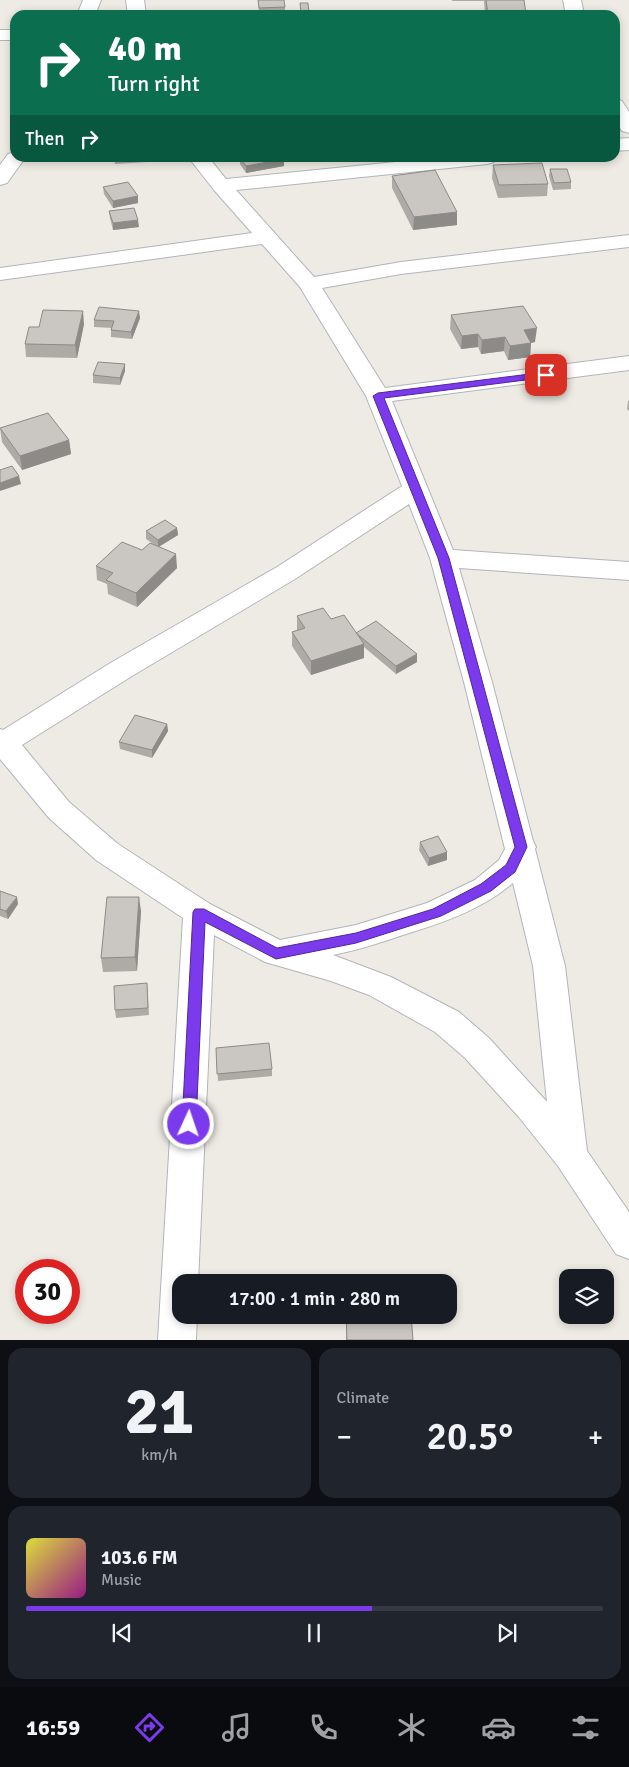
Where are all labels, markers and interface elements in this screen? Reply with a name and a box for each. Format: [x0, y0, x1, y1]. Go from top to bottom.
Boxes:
text: 40 m [108, 27, 182, 70]
icon: right [25, 30, 90, 95]
text: Turn right [108, 70, 200, 97]
icon: right [75, 125, 103, 153]
text: Then [25, 127, 65, 151]
pin [525, 354, 567, 396]
icon: arrive [532, 361, 560, 389]
position arrow [162, 1097, 214, 1149]
speed limit sign: 30 [15, 1259, 80, 1324]
map controls [559, 1269, 614, 1324]
button: layers [559, 1269, 614, 1324]
text: 17:00 · 1 min · 280 m [229, 1287, 400, 1311]
text: 21 [124, 1372, 194, 1452]
text: Climate [337, 1388, 389, 1408]
text: 20.5° [426, 1413, 513, 1460]
text: − [337, 1420, 352, 1454]
text: + [588, 1420, 603, 1454]
text: km/h [141, 1445, 177, 1465]
text: 103.6 FM [101, 1546, 178, 1570]
text: Music [101, 1570, 142, 1590]
icon: previous [108, 1619, 136, 1647]
icon: pause [300, 1619, 328, 1647]
icon: next [493, 1619, 521, 1647]
icon: directions [132, 1710, 167, 1745]
icon: music [219, 1710, 254, 1745]
icon: phone [306, 1710, 341, 1745]
icon: climate [394, 1710, 429, 1745]
icon: car [481, 1710, 516, 1745]
icon: filters [568, 1710, 603, 1745]
text: 16:59 [26, 1714, 80, 1741]

